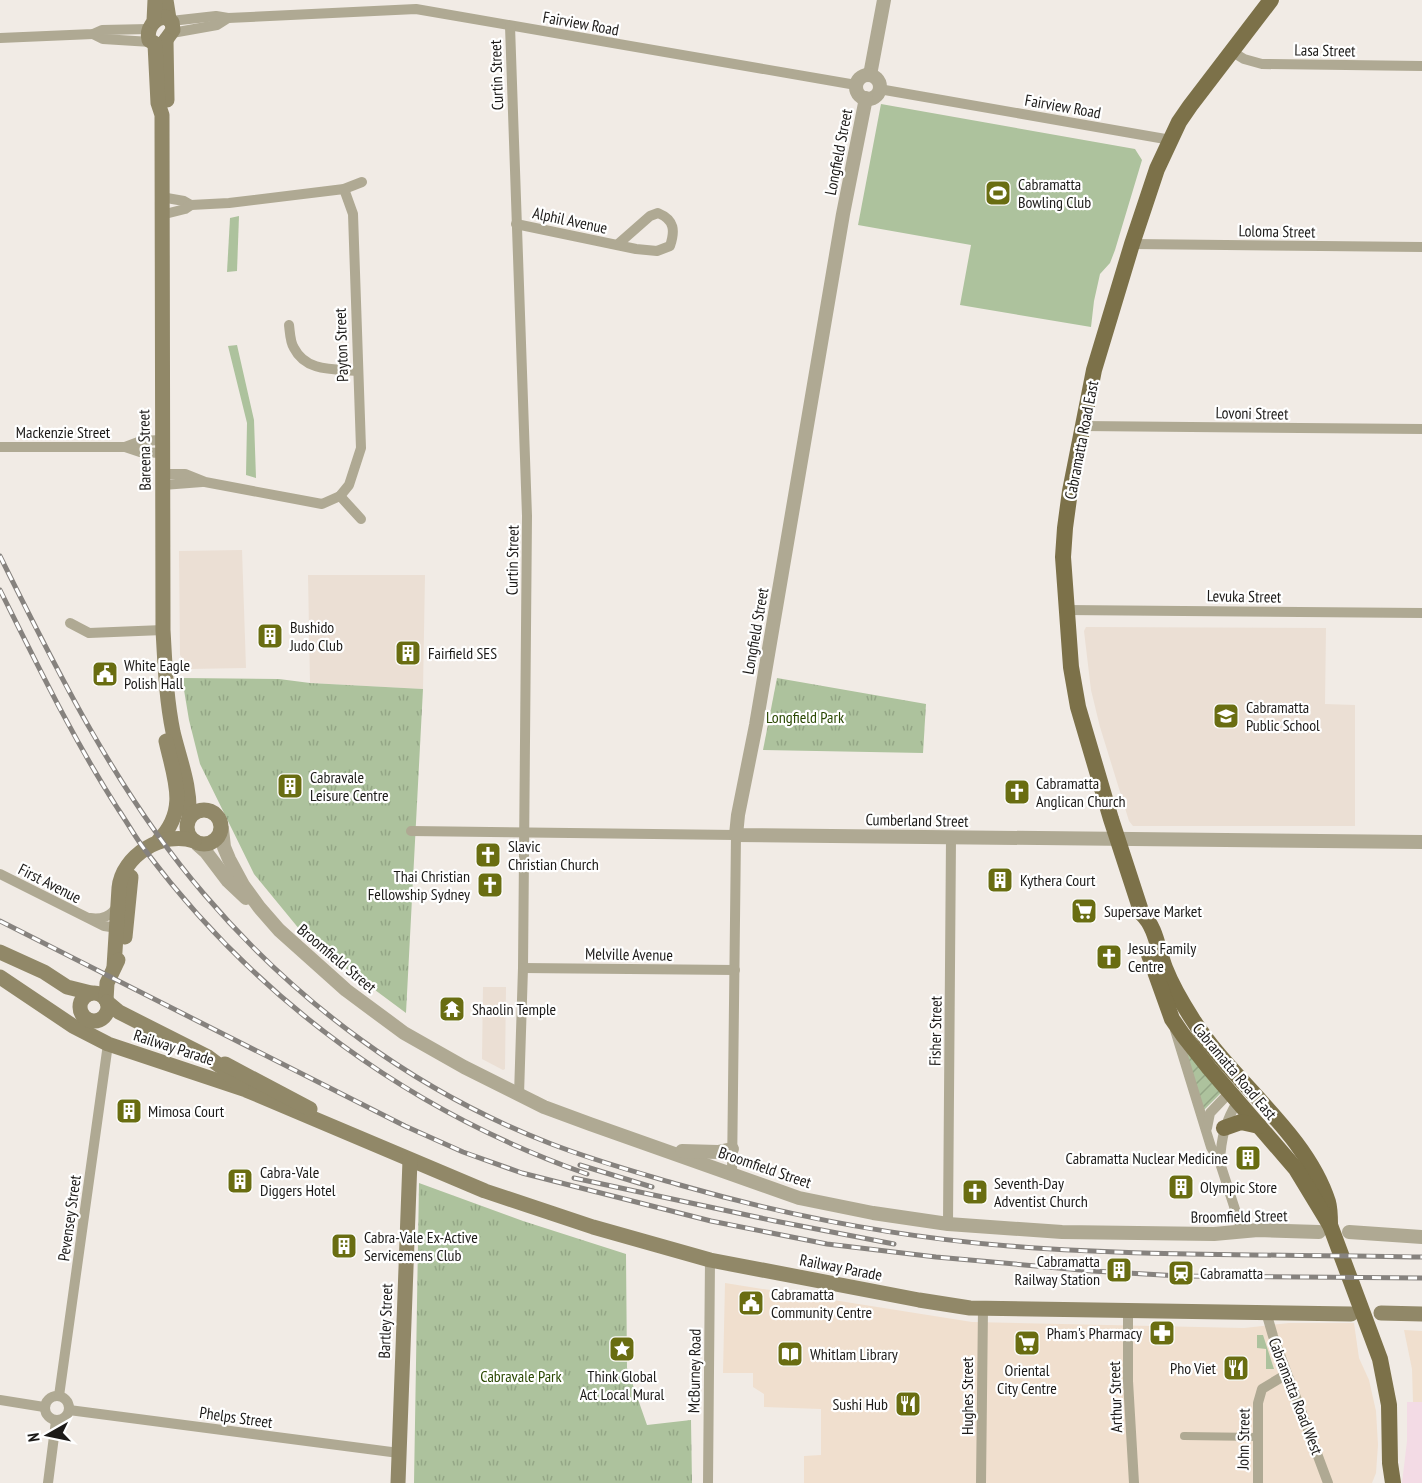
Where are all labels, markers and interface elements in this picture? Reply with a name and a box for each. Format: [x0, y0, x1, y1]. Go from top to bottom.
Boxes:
street label: Fairview Road [541, 6, 621, 40]
street label: Curtin Street [485, 39, 507, 110]
street label: Lasa Street [1294, 39, 1356, 61]
street label: Fairview Road [1023, 89, 1103, 123]
street label: Longfield Street [820, 107, 856, 197]
place label: Cabramatta Bowling Club [1018, 174, 1091, 212]
sports icon: Cabramatta Bowling Club [983, 178, 1013, 208]
street label: Alphil Avenue [531, 202, 609, 238]
street label: Loloma Street [1238, 220, 1316, 242]
street label: Payton Street [330, 307, 352, 382]
street label: Cabramatta Road East [1060, 378, 1102, 501]
street label: Lovoni Street [1215, 402, 1289, 424]
street label: Bareena Street [133, 409, 155, 491]
street label: Mackenzie Street [16, 422, 111, 442]
street label: Curtin Street [501, 524, 523, 595]
street label: Levuka Street [1207, 585, 1282, 607]
street label: Longfield Street [738, 586, 773, 676]
place label: Bushido Judo Club [289, 617, 343, 655]
building icon: Bushido Judo Club [255, 621, 285, 651]
building icon: Fairfield SES [393, 638, 423, 668]
place label: Fairfield SES [428, 643, 497, 663]
place label: White Eagle Polish Hall [124, 655, 190, 693]
public building icon: White Eagle Polish Hall [90, 659, 120, 689]
place label: Cabramatta Public School [1246, 697, 1320, 735]
school or university icon: Cabramatta Public School [1211, 701, 1241, 731]
park label: Longfield Park [766, 707, 845, 727]
place label: Cabravale Leisure Centre [310, 767, 389, 805]
building icon: Cabravale Leisure Centre [275, 771, 305, 801]
place label: Cabramatta Anglican Church [1036, 773, 1126, 811]
church icon: Cabramatta Anglican Church [1002, 777, 1032, 807]
street label: Cumberland Street [865, 809, 969, 831]
place label: Slavic Christian Church [508, 836, 599, 874]
church icon: Slavic Christian Church [473, 840, 503, 870]
street label: First Avenue [15, 859, 85, 907]
building icon: Kythera Court [985, 865, 1015, 895]
place label: Thai Christian Fellowship Sydney [368, 866, 470, 904]
church icon: Thai Christian Fellowship Sydney [475, 870, 505, 900]
place label: Kythera Court [1020, 870, 1096, 890]
supermarket icon: Supersave Market [1069, 896, 1099, 926]
place label: Supersave Market [1104, 901, 1202, 921]
street label: Broomfield Street [293, 919, 381, 997]
place label: Jesus Family Centre [1127, 938, 1196, 976]
church icon: Jesus Family Centre [1094, 942, 1124, 972]
street label: Melville Avenue [585, 943, 673, 965]
temple icon: Shaolin Temple [437, 994, 467, 1024]
street label: Fisher Street [924, 995, 946, 1066]
place label: Shaolin Temple [472, 999, 556, 1019]
street label: Cabramatta Road East [1189, 1018, 1282, 1124]
street label: Railway Parade [131, 1025, 217, 1069]
building icon: Mimosa Court [114, 1096, 144, 1126]
place label: Mimosa Court [148, 1101, 225, 1121]
street label: Broomfield Street [716, 1142, 815, 1192]
building icon: Cabramatta Nuclear Medicine [1233, 1143, 1263, 1173]
place label: Cabramatta Nuclear Medicine [1066, 1148, 1228, 1168]
place label: Cabra-Vale Diggers Hotel [260, 1162, 336, 1200]
building icon: Cabra-Vale Diggers Hotel [225, 1166, 255, 1196]
building icon: Olympic Store [1166, 1172, 1196, 1202]
street label: Pevensey Street [53, 1173, 85, 1262]
place label: Seventh-Day Adventist Church [994, 1173, 1088, 1211]
church icon: Seventh-Day Adventist Church [960, 1177, 990, 1207]
place label: Olympic Store [1200, 1177, 1277, 1197]
street label: Broomfield Street [1190, 1205, 1288, 1227]
place label: Cabra-Vale Ex-Active Servicemens Club [364, 1227, 478, 1265]
building icon: Cabra-Vale Ex-Active Servicemens Club [329, 1231, 359, 1261]
street label: Railway Parade [798, 1249, 884, 1285]
place label: Cabramatta Railway Station [1014, 1251, 1100, 1289]
building icon: Cabramatta Railway Station [1104, 1255, 1134, 1285]
station icon: Cabramatta [1166, 1258, 1196, 1288]
place label: Cabramatta [1200, 1263, 1263, 1283]
street label: Bartley Street [374, 1282, 396, 1359]
place label: Cabramatta Community Centre [771, 1284, 872, 1322]
public building icon: Cabramatta Community Centre [736, 1288, 766, 1318]
pharmacy icon: Pham's Pharmacy [1147, 1318, 1177, 1348]
place label: Pham's Pharmacy [1047, 1323, 1142, 1343]
supermarket icon: Oriental City Centre [1012, 1328, 1042, 1358]
street label: McBurney Road [683, 1329, 705, 1413]
place icon: Think Global Act Local Mural [607, 1334, 637, 1364]
street label: Cabramatta Road West [1265, 1335, 1328, 1458]
library icon: Whitlam Library [775, 1339, 805, 1369]
place label: Whitlam Library [810, 1344, 898, 1364]
restaurant icon: Pho Viet [1221, 1353, 1251, 1383]
street label: Hughes Street [957, 1356, 977, 1435]
place label: Pho Viet [1170, 1358, 1217, 1378]
place label: Oriental City Centre [997, 1360, 1057, 1398]
street label: Arthur Street [1104, 1360, 1126, 1433]
park label: Cabravale Park [480, 1366, 562, 1386]
place label: Think Global Act Local Mural [580, 1366, 665, 1404]
restaurant icon: Sushi Hub [893, 1389, 923, 1419]
place label: Sushi Hub [832, 1394, 888, 1414]
street label: Phelps Street [198, 1402, 274, 1432]
north arrow [18, 1405, 78, 1465]
street label: John Street [1232, 1408, 1254, 1471]
text: N [23, 1432, 44, 1443]

